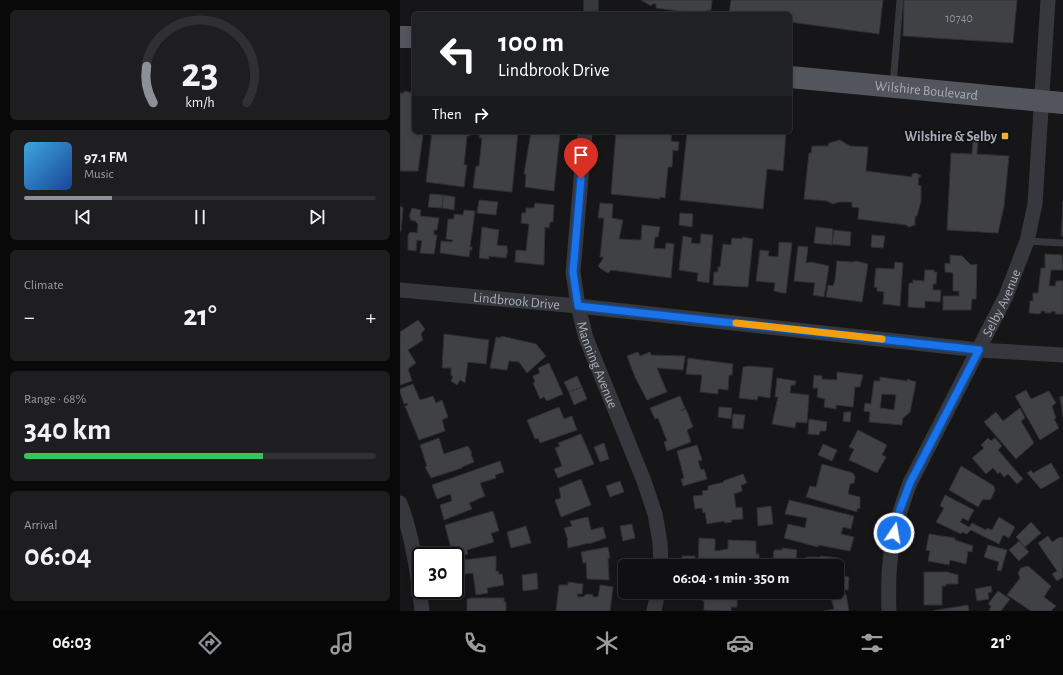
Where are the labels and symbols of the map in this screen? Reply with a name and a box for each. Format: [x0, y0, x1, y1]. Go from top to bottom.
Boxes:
house number: 10740 [945, 12, 973, 24]
street label: Wilshire Boulevard [874, 79, 979, 103]
place label: Wilshire & Selby [904, 130, 998, 144]
marker: Wilshire & Selby [1000, 131, 1010, 141]
pin [564, 138, 598, 179]
street label: Selby Avenue [980, 268, 1024, 339]
street label: Lindbrook Drive [473, 291, 560, 312]
street label: Manning Avenue [574, 320, 620, 411]
position arrow [873, 512, 915, 554]
speed limit sign: 30 [412, 547, 464, 599]

